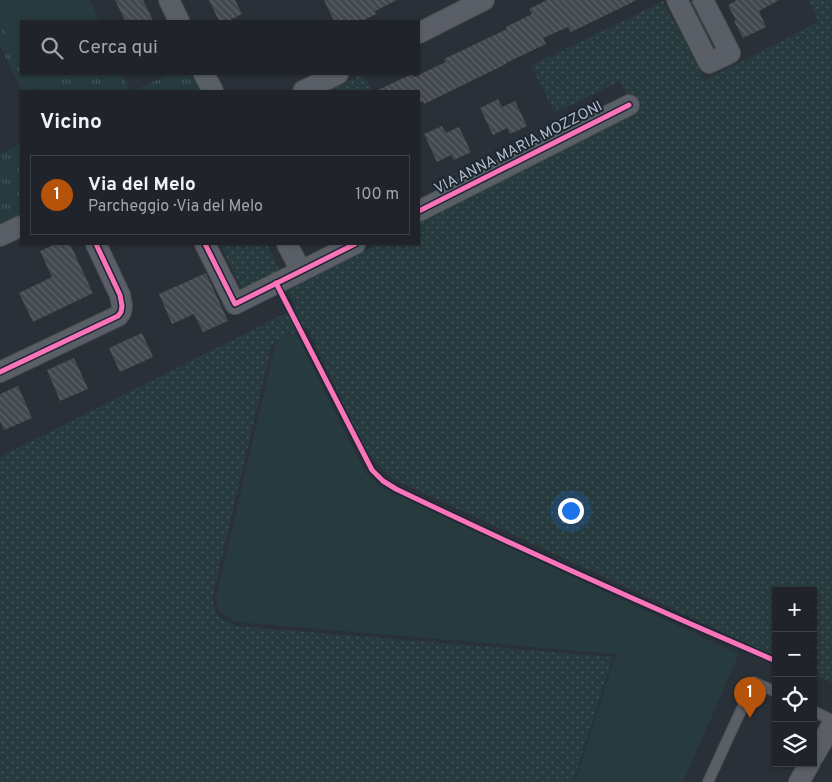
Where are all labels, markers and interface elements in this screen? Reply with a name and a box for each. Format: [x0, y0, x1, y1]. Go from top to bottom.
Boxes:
search box [20, 20, 420, 75]
icon: search [38, 34, 66, 62]
text: Cerca qui [78, 36, 158, 60]
street label: VIA ANNA MARIA MOZZONI [431, 98, 606, 199]
text: Vicino [40, 109, 102, 136]
text: Via del Melo [88, 173, 196, 197]
text: 1 [54, 185, 60, 205]
text: 100 m [355, 185, 399, 205]
text: Parcheggio · Via del Melo [88, 197, 263, 217]
your location [558, 498, 584, 524]
map controls [772, 587, 817, 767]
button: + [772, 587, 817, 632]
button: − [772, 632, 817, 677]
pin: 1 [734, 677, 766, 718]
button: locate [772, 677, 817, 722]
button: layers [772, 722, 817, 767]

